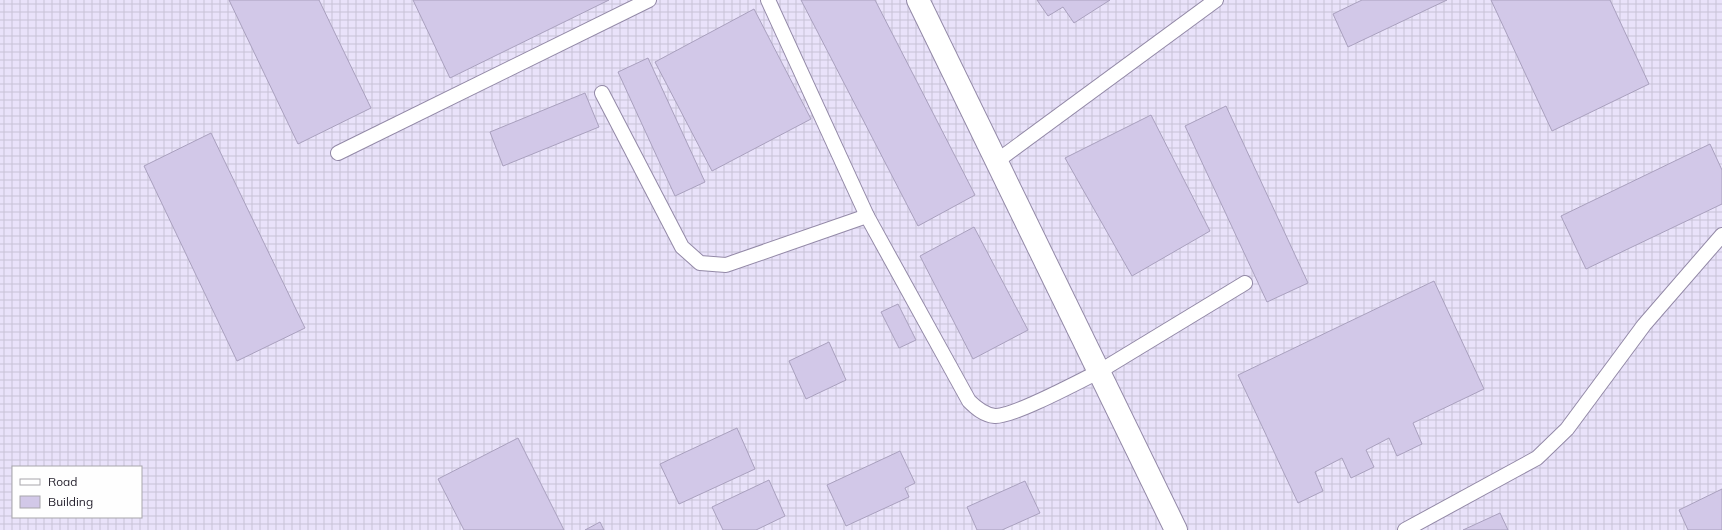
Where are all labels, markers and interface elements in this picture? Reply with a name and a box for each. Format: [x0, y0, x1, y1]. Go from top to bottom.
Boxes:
legend [12, 466, 142, 518]
text: Road [48, 474, 77, 489]
text: Building [48, 494, 93, 509]

